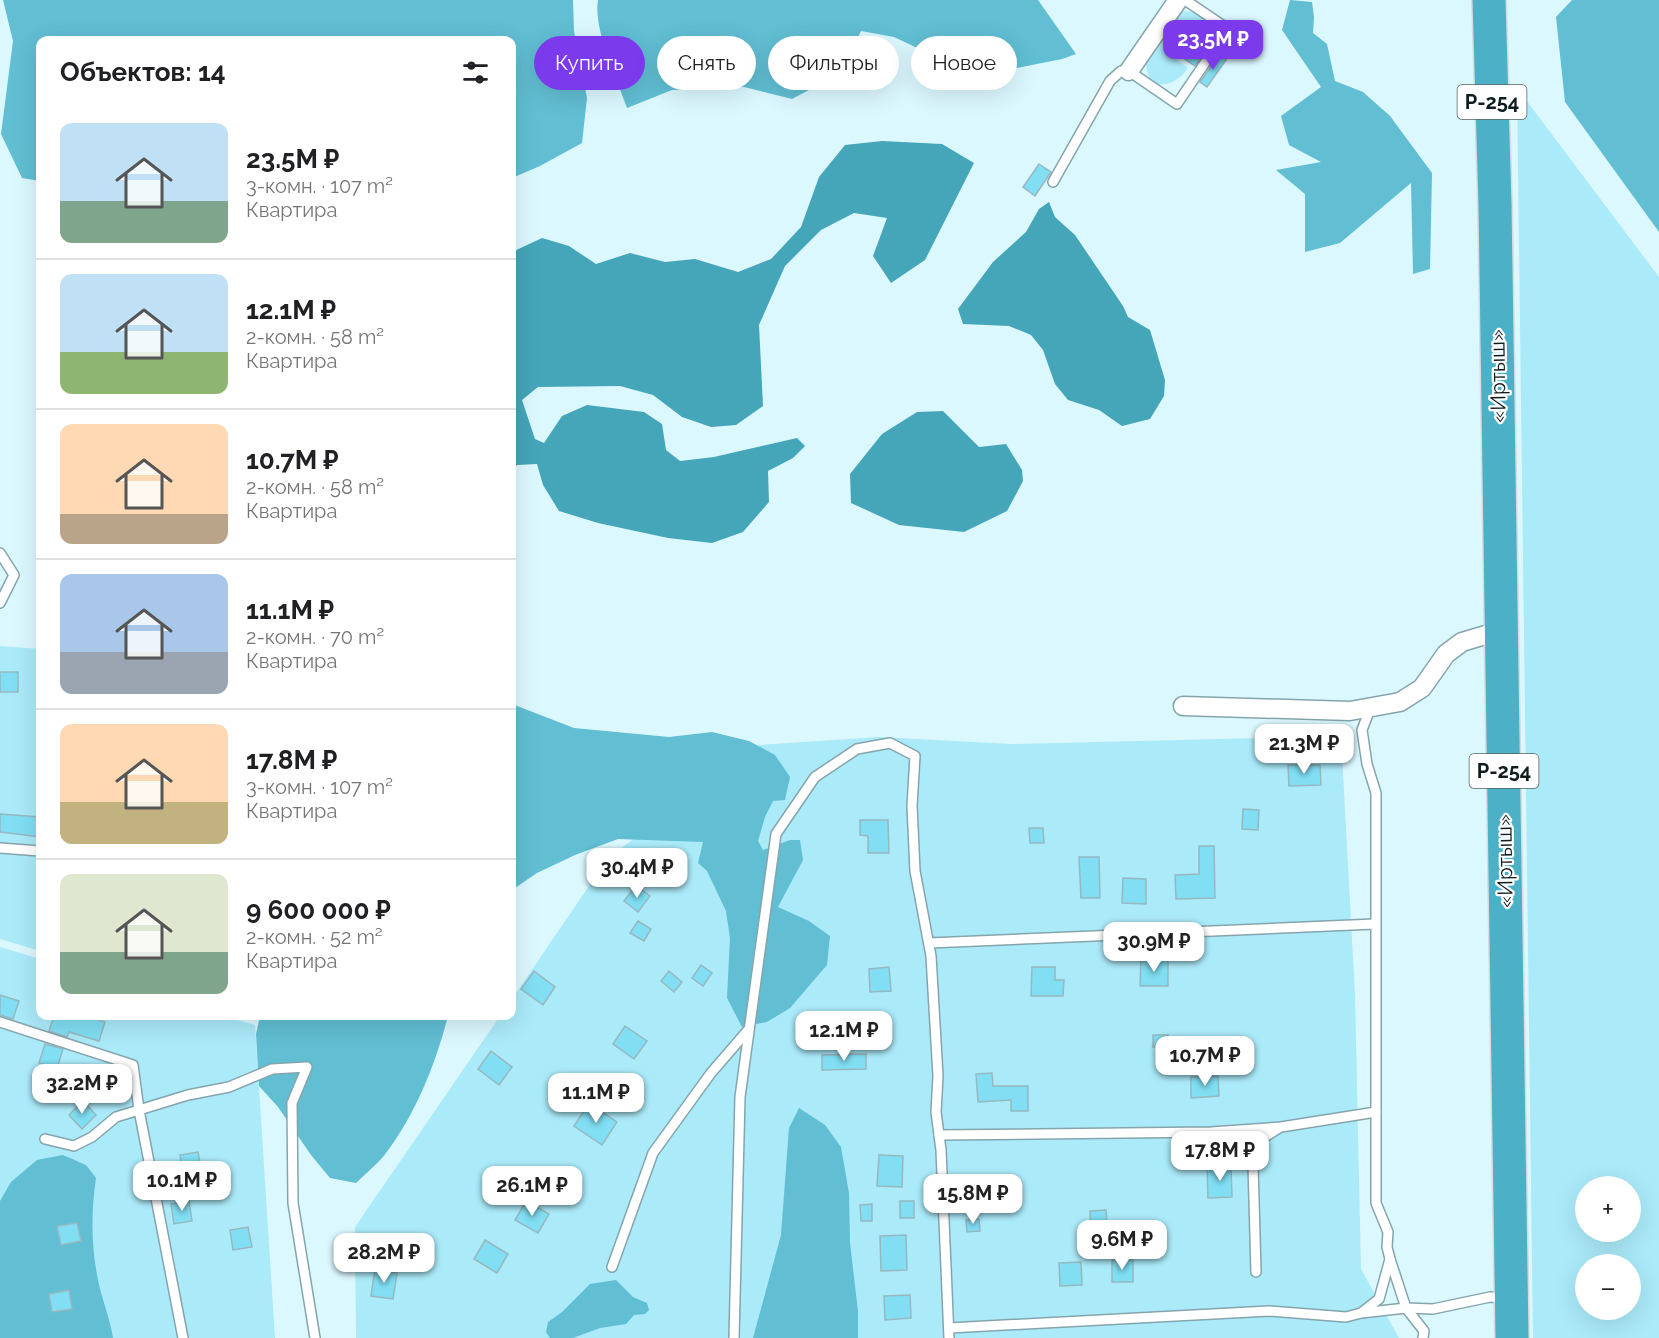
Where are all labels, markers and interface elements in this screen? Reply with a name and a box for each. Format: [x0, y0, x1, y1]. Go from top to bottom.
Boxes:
pin: 23.5M ₽ [1158, 20, 1268, 71]
text: 23.5M ₽ [1177, 27, 1249, 51]
chip: Купить [534, 36, 645, 90]
chip: Снять [657, 36, 756, 90]
chip: Фильтры [768, 36, 899, 90]
chip: Новое [911, 36, 1017, 90]
icon: filters [459, 56, 492, 89]
text: Объектов: 14 [60, 57, 226, 87]
road number: Р-254 [1458, 85, 1526, 119]
text: 23.5M ₽ [246, 144, 339, 174]
icon: home [108, 147, 180, 219]
text: 3-комн. · 107 m² [246, 174, 393, 198]
text: Квартира [246, 198, 337, 222]
text: 12.1M ₽ [246, 295, 336, 325]
icon: home [108, 298, 180, 370]
text: 2-комн. · 58 m² [246, 325, 384, 349]
street label: «Иртыш» [1484, 329, 1511, 423]
text: Квартира [246, 349, 337, 373]
text: 10.7M ₽ [246, 445, 339, 475]
icon: home [108, 448, 180, 520]
text: 2-комн. · 58 m² [246, 475, 384, 499]
text: Квартира [246, 499, 337, 523]
text: 11.1M ₽ [246, 595, 334, 625]
icon: home [108, 598, 180, 670]
text: 2-комн. · 70 m² [246, 625, 384, 649]
text: Квартира [246, 649, 337, 673]
pin: 21.3M ₽ [1249, 724, 1359, 775]
text: 21.3M ₽ [1269, 731, 1339, 755]
text: 17.8M ₽ [246, 745, 337, 775]
icon: home [108, 748, 180, 820]
road number: Р-254 [1470, 754, 1538, 788]
text: 3-комн. · 107 m² [246, 775, 393, 799]
text: Квартира [246, 799, 337, 823]
street label: «Иртыш» [1491, 814, 1518, 908]
pin: 30.4M ₽ [582, 848, 692, 899]
text: 30.4M ₽ [600, 855, 674, 879]
text: 9 600 000 ₽ [246, 895, 391, 925]
icon: home [108, 898, 180, 970]
pin: 30.9M ₽ [1099, 922, 1209, 973]
text: 2-комн. · 52 m² [246, 925, 383, 949]
text: 30.9M ₽ [1117, 929, 1191, 953]
text: Квартира [246, 949, 337, 973]
pin: 12.1M ₽ [789, 1011, 899, 1062]
text: 12.1M ₽ [809, 1018, 879, 1042]
pin: 10.7M ₽ [1150, 1036, 1260, 1087]
text: 10.7M ₽ [1169, 1043, 1241, 1067]
pin: 32.2M ₽ [27, 1064, 137, 1115]
text: 32.2M ₽ [46, 1071, 118, 1095]
pin: 11.1M ₽ [541, 1073, 651, 1124]
text: 11.1M ₽ [562, 1080, 630, 1104]
pin: 17.8M ₽ [1165, 1131, 1275, 1182]
text: 17.8M ₽ [1185, 1138, 1255, 1162]
pin: 10.1M ₽ [127, 1161, 237, 1212]
pin: 26.1M ₽ [477, 1166, 587, 1217]
text: 10.1M ₽ [147, 1168, 217, 1192]
text: 26.1M ₽ [496, 1173, 568, 1197]
pin: 15.8M ₽ [918, 1174, 1028, 1225]
map controls [1575, 1176, 1641, 1320]
button: + [1575, 1176, 1641, 1242]
text: 15.8M ₽ [937, 1181, 1009, 1205]
pin: 9.6M ₽ [1073, 1220, 1171, 1271]
text: 9.6M ₽ [1091, 1227, 1153, 1251]
pin: 28.2M ₽ [329, 1233, 439, 1284]
text: 28.2M ₽ [348, 1240, 420, 1264]
button: − [1575, 1254, 1641, 1320]

